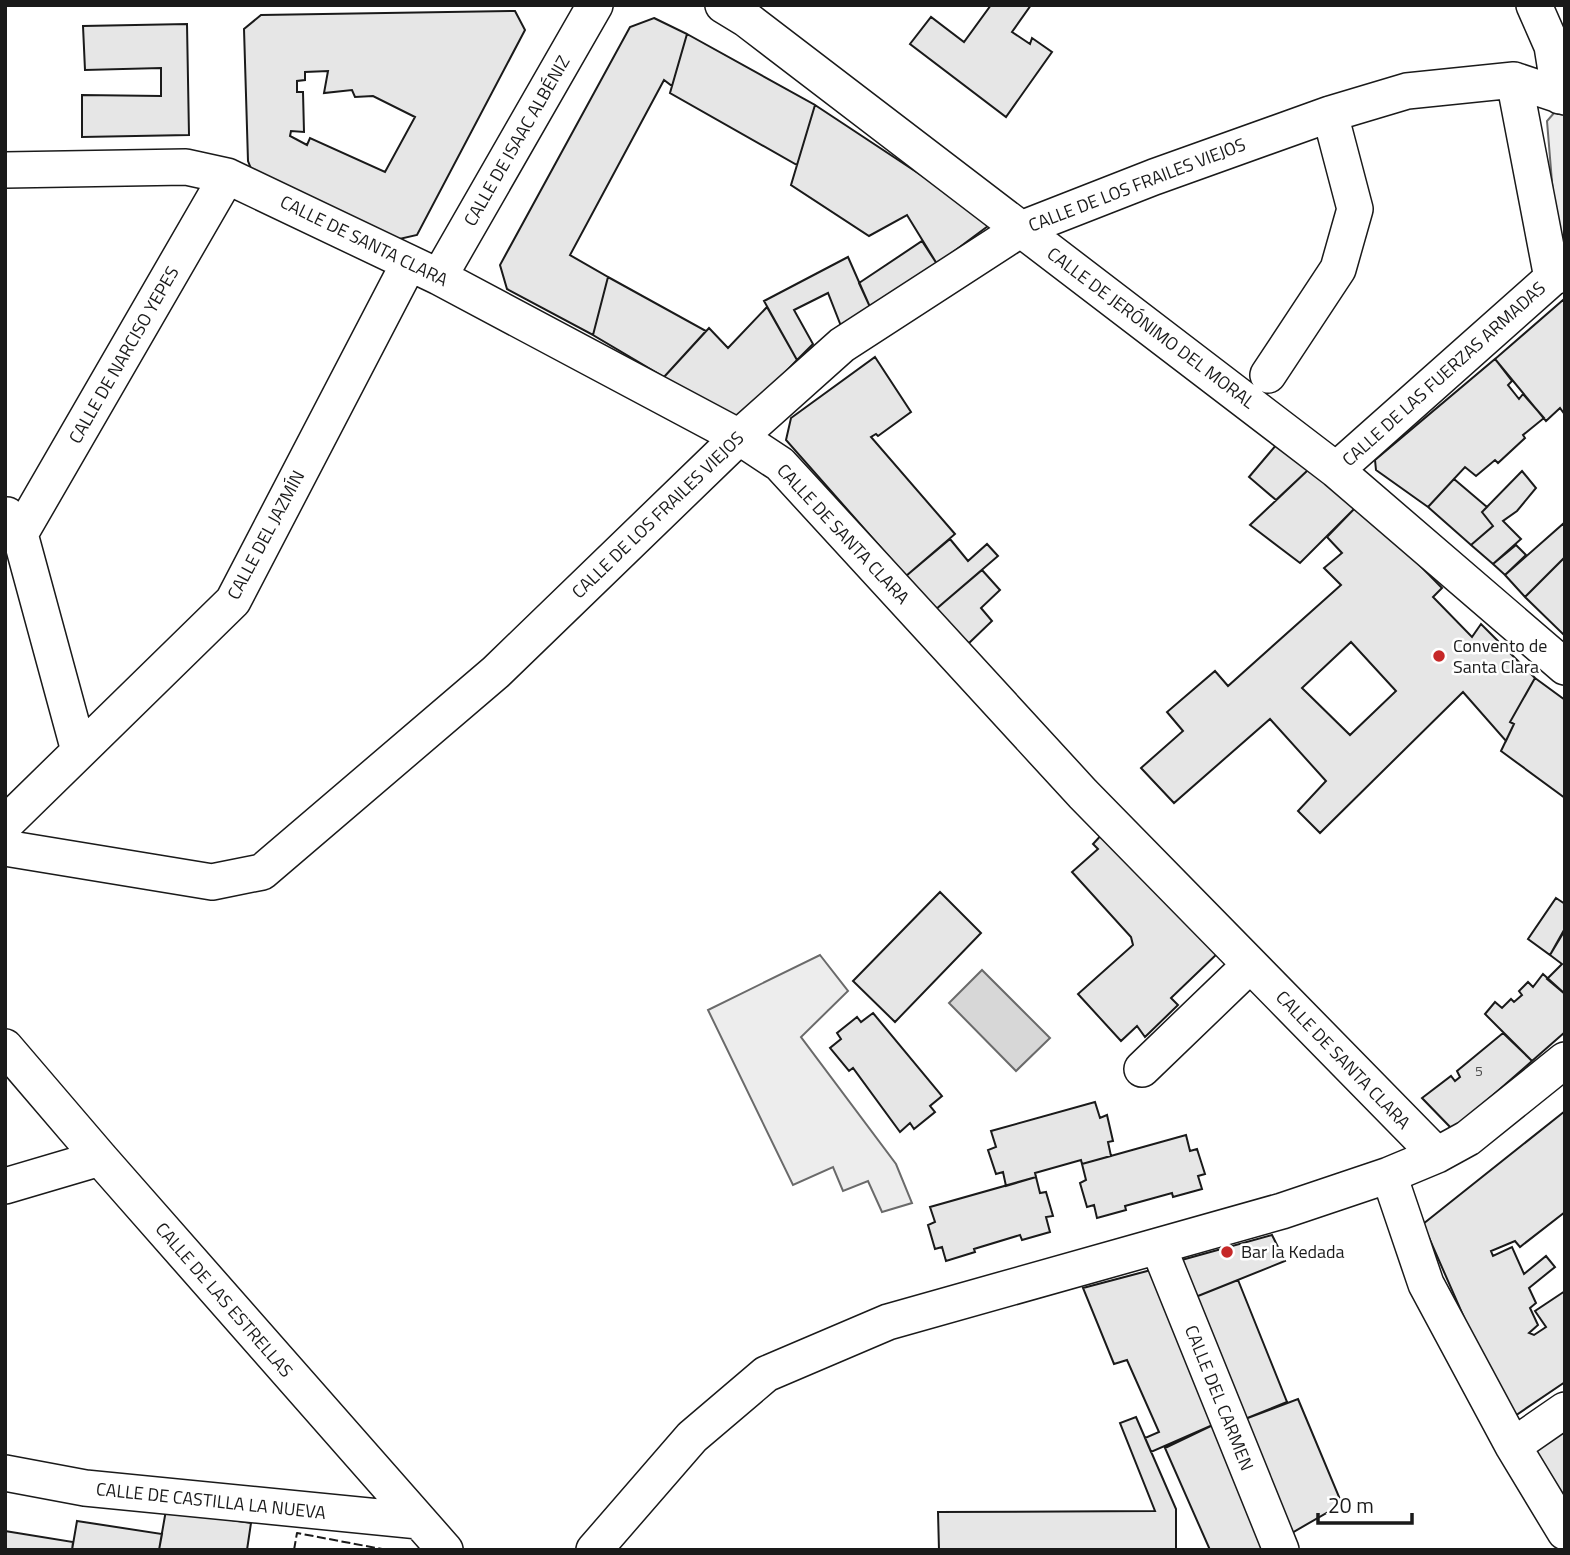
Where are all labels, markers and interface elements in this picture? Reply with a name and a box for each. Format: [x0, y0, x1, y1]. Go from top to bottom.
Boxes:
street label: CALLE DE ISAAC ALBÉNIZ [457, 50, 576, 231]
street label: CALLE DE LOS FRAILES VIEJOS [1024, 131, 1249, 238]
street label: CALLE DE SANTA CLARA [276, 188, 453, 293]
street label: CALLE DE JERÓNIMO DEL MORAL [1042, 240, 1261, 415]
street label: CALLE DE NARCISO YEPES [62, 261, 186, 449]
street label: CALLE DE LAS FUERZAS ARMADAS [1336, 275, 1551, 473]
street label: CALLE DE LOS FRAILES VIEJOS [565, 425, 750, 604]
street label: CALLE DE SANTA CLARA [771, 457, 916, 610]
street label: CALLE DEL JAZMÍN [220, 465, 311, 604]
place label: Convento de Santa Clara [1453, 632, 1547, 680]
marker: Convento de Santa Clara [1431, 648, 1447, 664]
street label: CALLE DE SANTA CLARA [1270, 984, 1417, 1135]
house number: 5 [1475, 1060, 1483, 1081]
street label: CALLE DE LAS ESTRELLAS [149, 1216, 299, 1383]
place label: Bar la Kedada [1241, 1238, 1345, 1265]
marker: Bar la Kedada [1219, 1244, 1235, 1260]
street label: CALLE DEL CARMEN [1178, 1321, 1261, 1475]
street label: CALLE DE CASTILLA LA NUEVA [95, 1475, 328, 1526]
scale bar [1318, 1482, 1412, 1526]
text: 20 m [1328, 1489, 1374, 1521]

